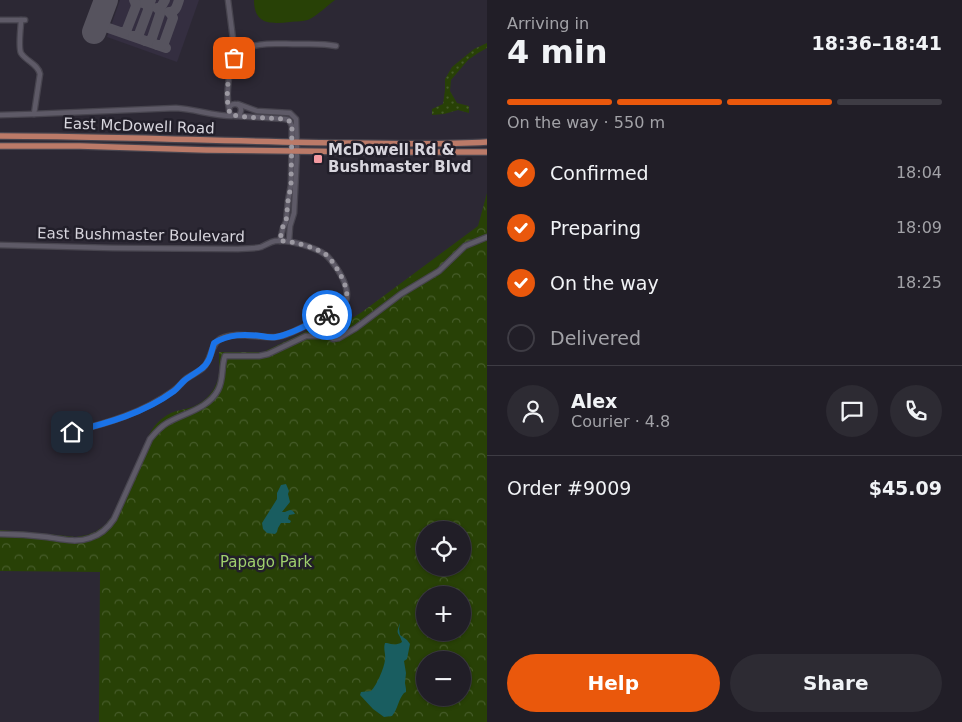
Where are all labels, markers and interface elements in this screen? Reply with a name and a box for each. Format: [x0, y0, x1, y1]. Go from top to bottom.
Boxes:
text: Arriving in [507, 14, 589, 33]
text: 18:36–18:41 [812, 32, 942, 54]
text: 4 min [507, 33, 608, 71]
pin [213, 37, 255, 79]
icon: bag [220, 44, 248, 72]
text: On the way · 550 m [507, 113, 665, 132]
street label: East McDowell Road [63, 114, 215, 138]
place label: McDowell Rd & Bushmaster Blvd [328, 141, 471, 176]
marker: McDowell Rd & Bushmaster Blvd [312, 153, 324, 165]
icon: check [507, 159, 535, 187]
text: Confirmed [550, 162, 649, 184]
text: 18:04 [896, 163, 942, 182]
icon: check [507, 214, 535, 242]
text: Preparing [550, 217, 641, 239]
text: 18:09 [896, 218, 942, 237]
street label: East Bushmaster Boulevard [37, 224, 245, 246]
icon: check [507, 269, 535, 297]
text: On the way [550, 272, 659, 294]
text: 18:25 [896, 273, 942, 292]
courier [302, 290, 352, 340]
icon: bike [313, 301, 341, 329]
text: Delivered [550, 327, 641, 349]
button: person [507, 385, 559, 437]
button: chat [826, 385, 878, 437]
button: phone [890, 385, 942, 437]
text: Alex [571, 390, 617, 412]
pin [51, 411, 93, 453]
text: Courier · 4.8 [571, 412, 670, 431]
icon: home [58, 418, 86, 446]
text: Order #9009 [507, 477, 631, 499]
text: $45.09 [869, 477, 942, 499]
map controls [416, 521, 471, 706]
button: locate [416, 521, 471, 576]
park label: Papago Park [220, 553, 312, 571]
button: + [416, 586, 471, 641]
button: − [416, 651, 471, 706]
button: Help [507, 654, 720, 712]
button: Share [730, 654, 942, 712]

